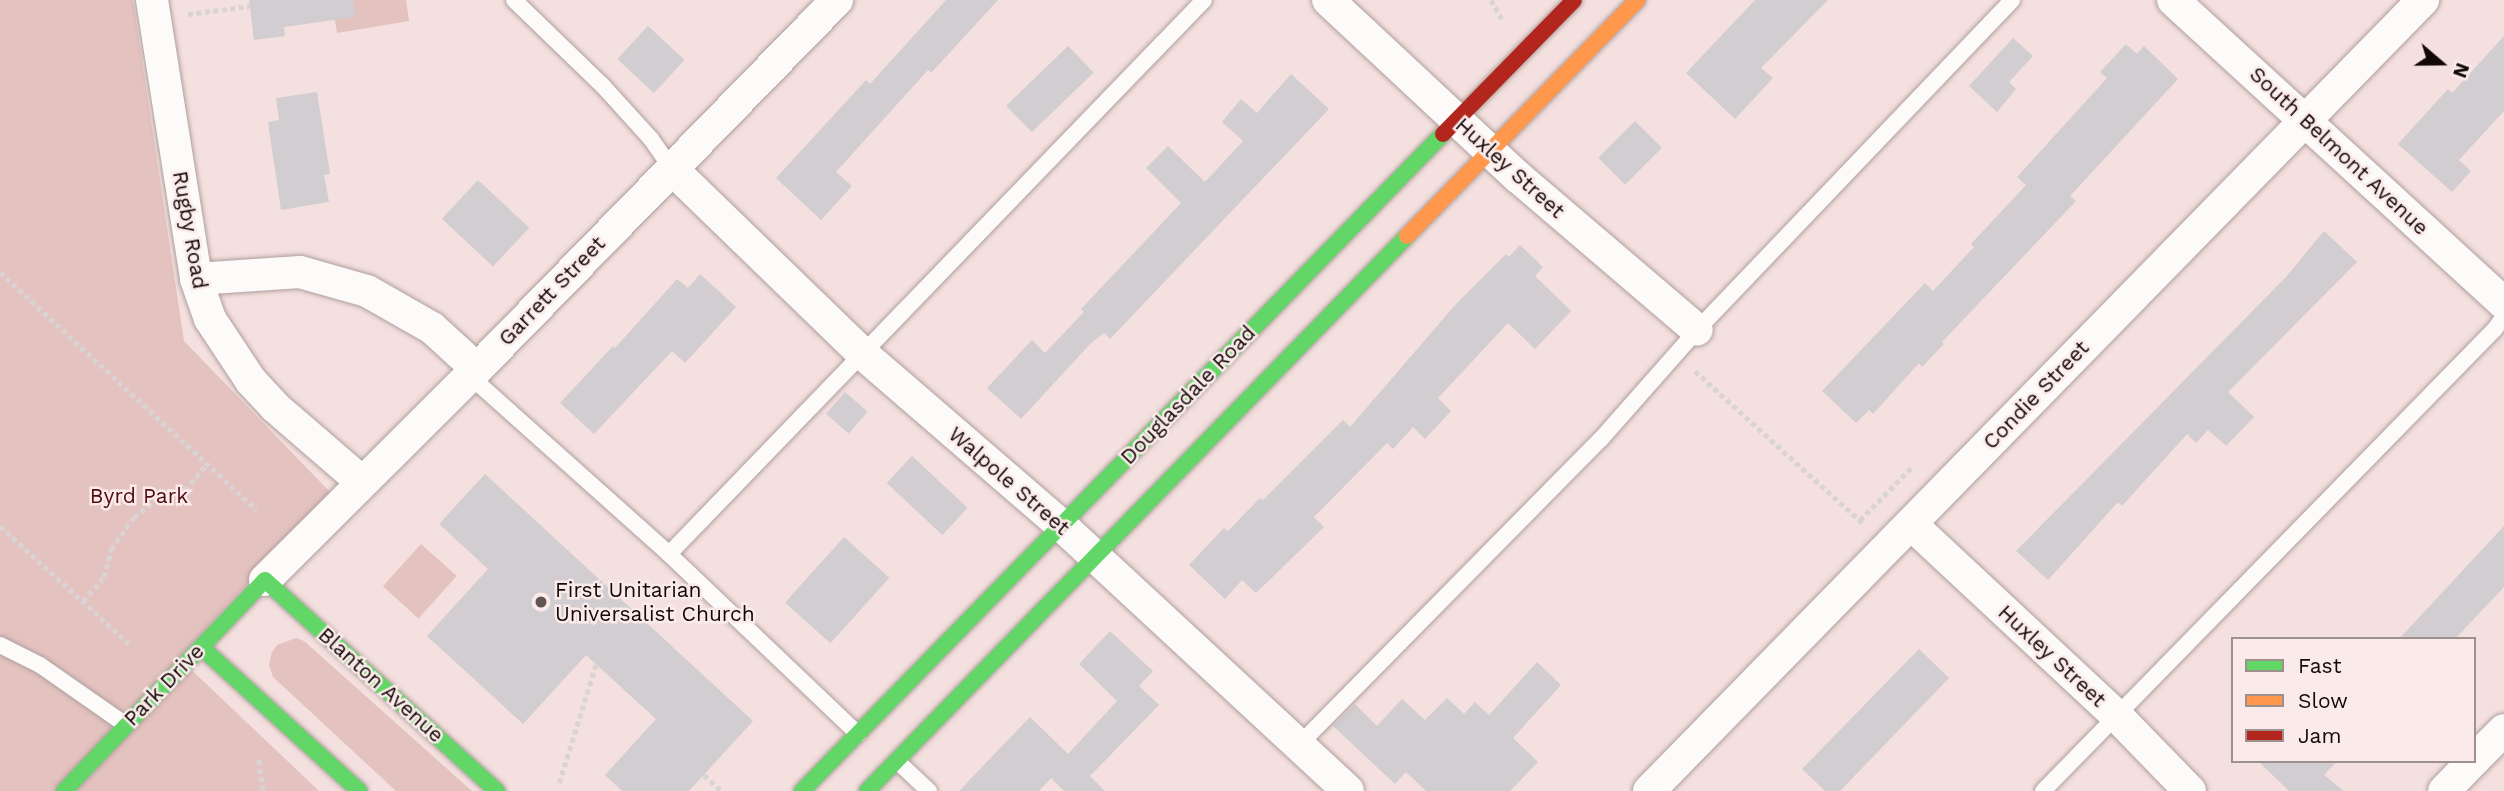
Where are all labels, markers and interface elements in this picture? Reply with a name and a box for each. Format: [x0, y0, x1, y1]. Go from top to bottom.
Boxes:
north arrow [2406, 28, 2476, 98]
text: N [2448, 60, 2474, 81]
street label: South Belmont Avenue [2244, 61, 2434, 241]
street label: Huxley Street [1450, 112, 1570, 224]
street label: Rugby Road [167, 169, 213, 291]
street label: Garrett Street [494, 231, 610, 351]
street label: Douglasdale Road [1115, 320, 1261, 470]
street label: Condie Street [1978, 335, 2094, 455]
street label: Walpole Street [943, 422, 1075, 540]
park label: Byrd Park [90, 483, 188, 509]
place label: First Unitarian Universalist Church [555, 577, 755, 627]
marker: First Unitarian Universalist Church [533, 594, 549, 610]
street label: Huxley Street [1993, 600, 2111, 712]
street label: Blanton Avenue [313, 622, 449, 748]
legend [2231, 637, 2476, 763]
street label: Park Drive [119, 639, 209, 731]
text: Fast [2298, 653, 2342, 678]
text: Slow [2298, 688, 2348, 713]
text: Jam [2298, 723, 2341, 748]

